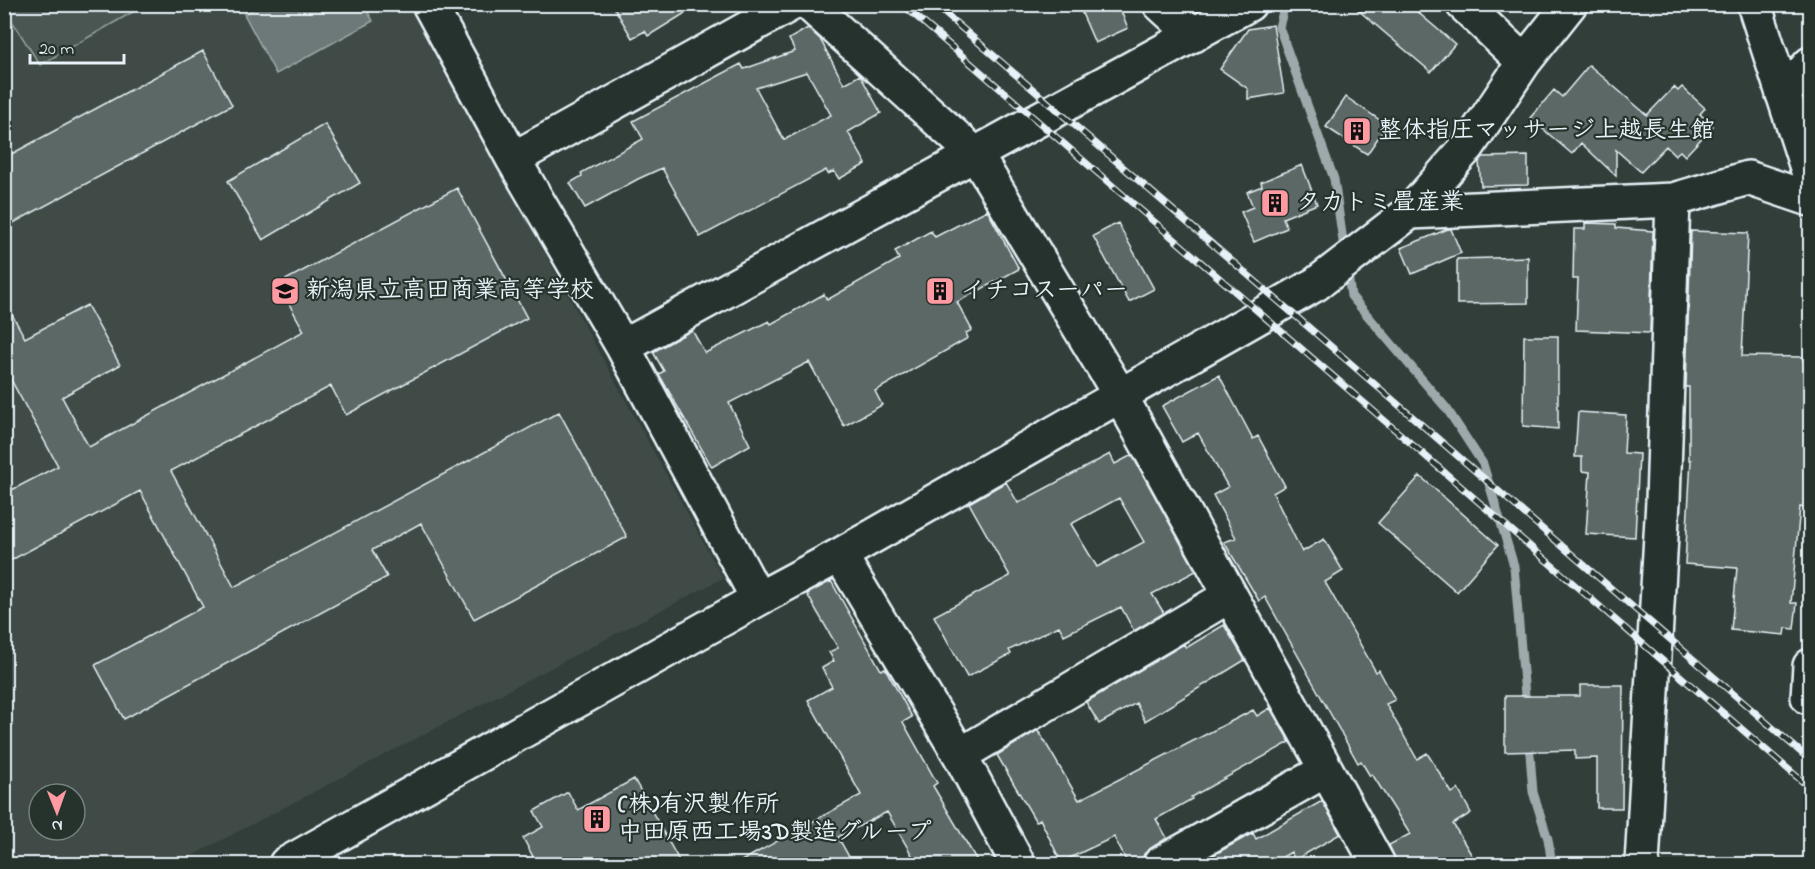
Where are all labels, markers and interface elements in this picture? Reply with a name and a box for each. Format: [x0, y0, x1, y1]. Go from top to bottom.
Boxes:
scale bar [30, 27, 124, 65]
text: 20 m [39, 37, 74, 63]
place label: 整体指圧マッサージ上越長生館 [1378, 114, 1714, 149]
building icon: 整体指圧マッサージ上越長生館 [1341, 115, 1373, 147]
place label: タカトミ畳産業 [1296, 186, 1464, 221]
building icon: タカトミ畳産業 [1259, 187, 1291, 219]
place label: 新潟県立高田商業高等学校 [306, 274, 594, 309]
place label: イチコスーパー [961, 274, 1128, 309]
school or university icon: 新潟県立高田商業高等学校 [269, 275, 301, 307]
building icon: イチコスーパー [924, 275, 956, 307]
north arrow [27, 782, 87, 842]
place label: (株)有沢製作所 中田原西工場3D製造グループ [618, 788, 932, 851]
building icon: (株)有沢製作所 中田原西工場3D製造グループ [581, 803, 613, 835]
text: N [51, 813, 63, 837]

